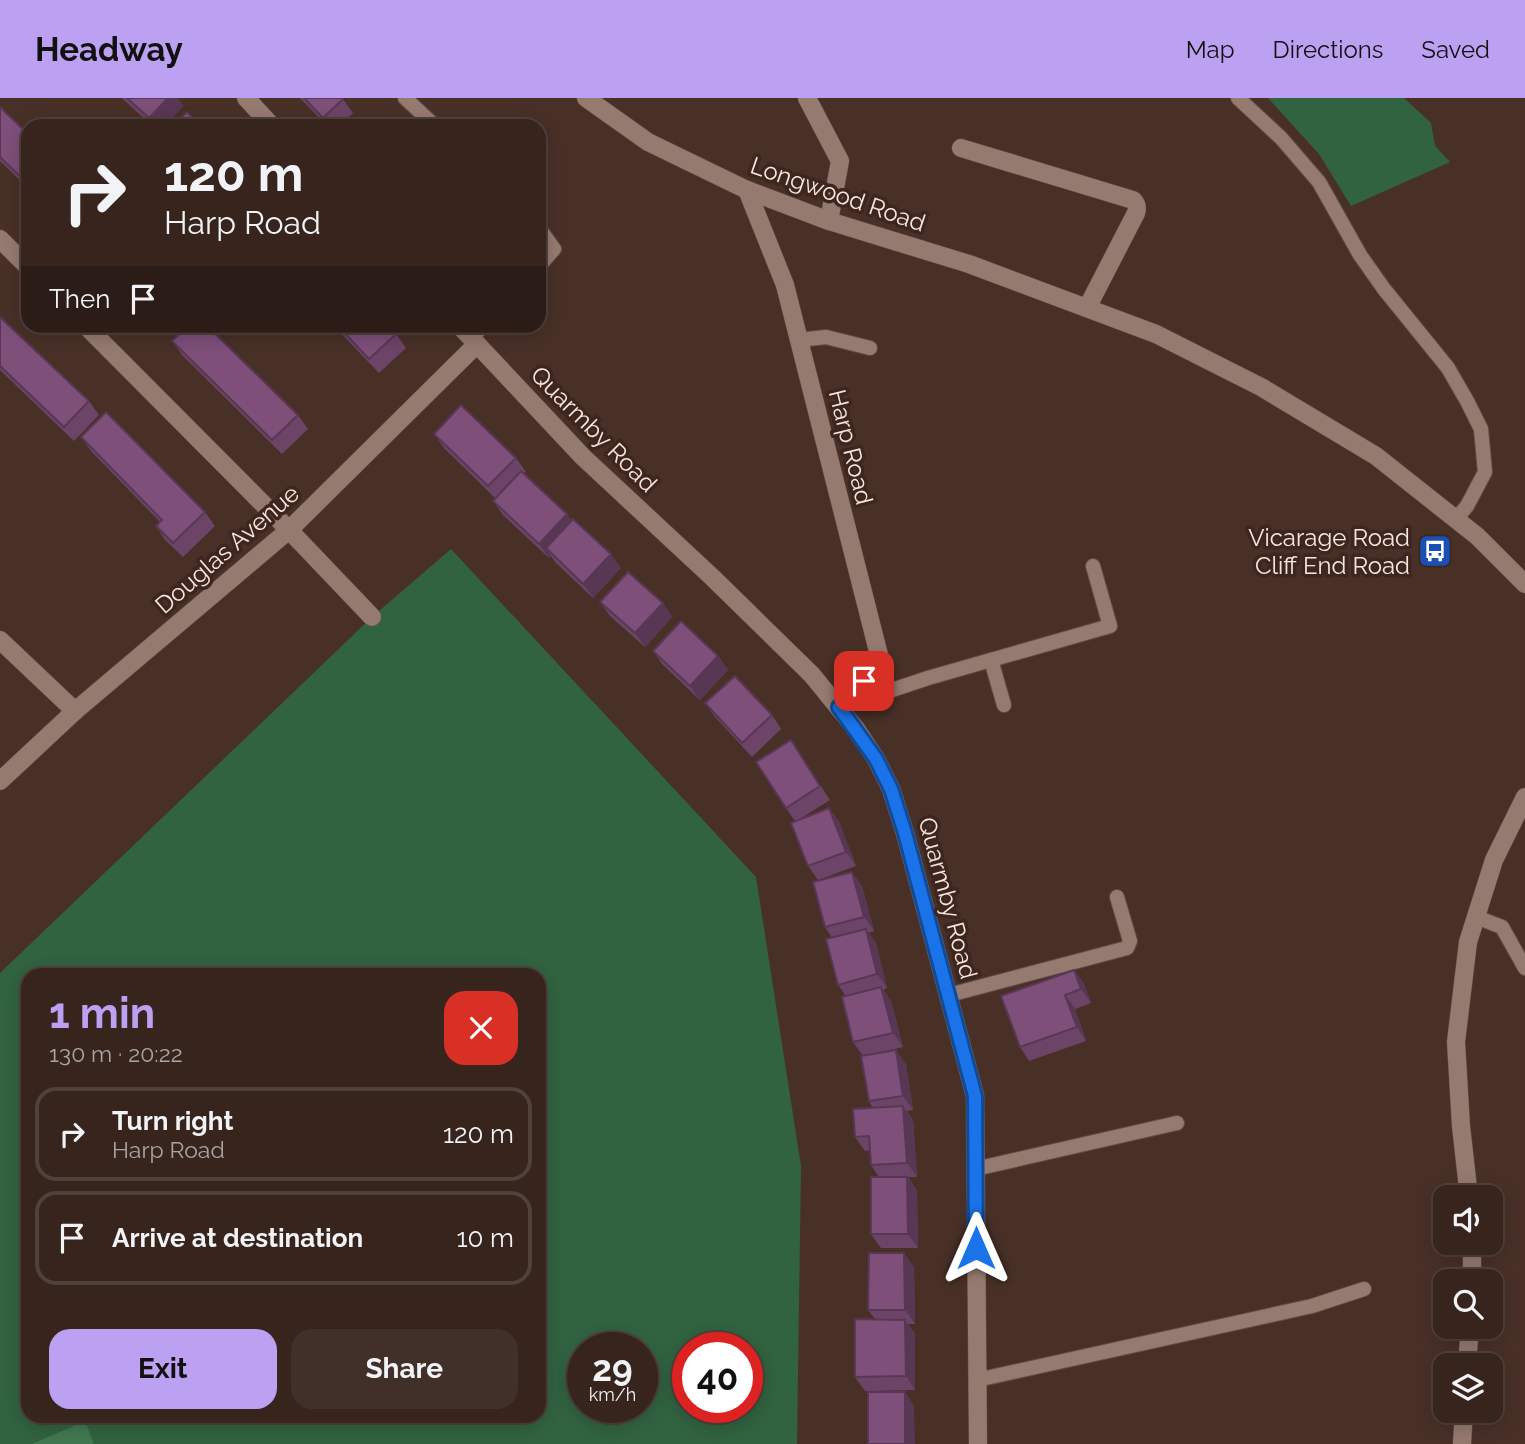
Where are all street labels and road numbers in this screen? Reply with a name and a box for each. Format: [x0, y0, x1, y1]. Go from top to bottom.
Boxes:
street label: Longwood Road [747, 150, 929, 238]
street label: Quarmby Road [525, 360, 663, 498]
street label: Harp Road [823, 386, 879, 508]
street label: Douglas Avenue [149, 479, 305, 619]
street label: Quarmby Road [912, 814, 984, 982]

